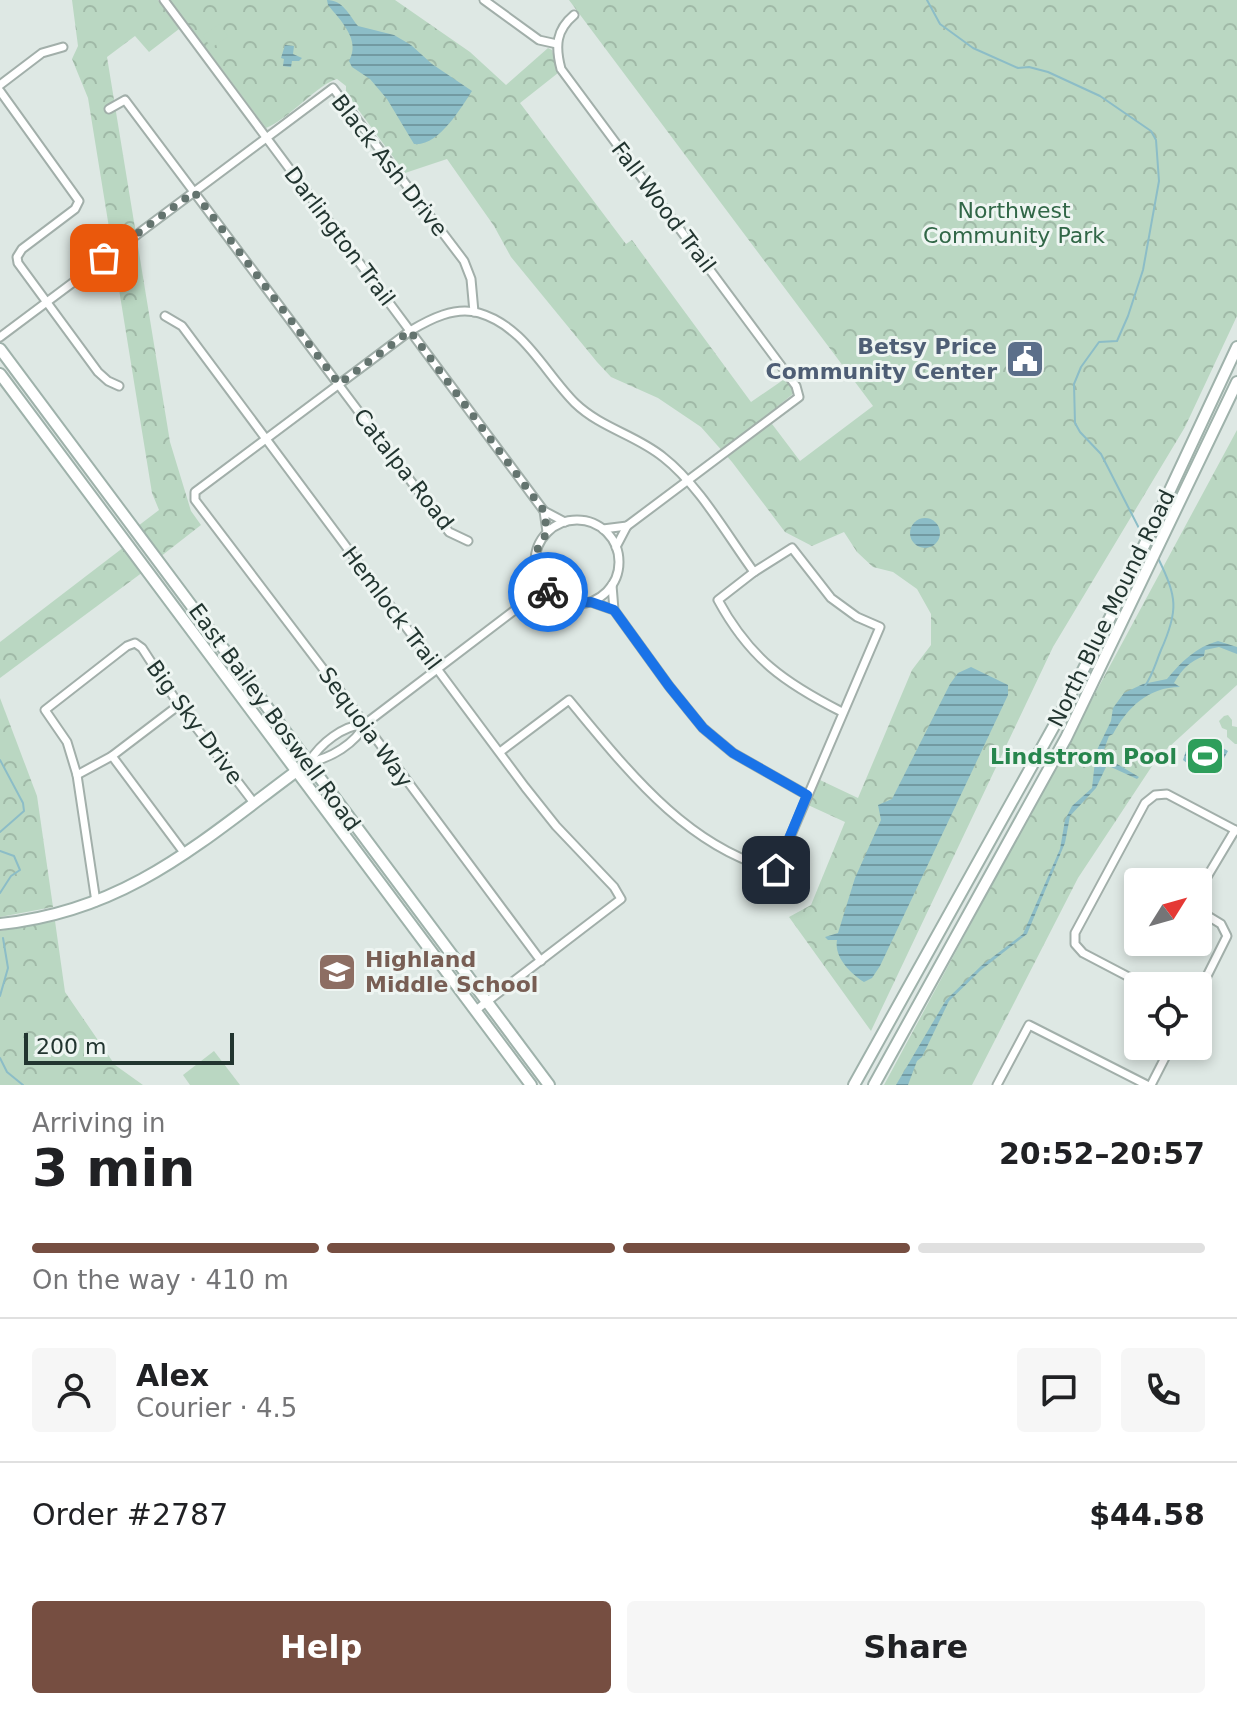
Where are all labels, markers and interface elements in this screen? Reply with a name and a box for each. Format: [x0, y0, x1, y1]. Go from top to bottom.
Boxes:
street label: Black Ash Drive [327, 90, 453, 241]
street label: Fall Wood Trail [606, 137, 721, 277]
street label: Darlington Trail [279, 162, 400, 311]
park label: Northwest Community Park [923, 198, 1105, 248]
pin [70, 224, 138, 292]
icon: bag [82, 236, 126, 280]
place label: Betsy Price Community Center [765, 334, 997, 384]
public building icon: Betsy Price Community Center [1004, 338, 1046, 380]
street label: Catalpa Road [349, 404, 459, 535]
street label: North Blue Mound Road [1043, 486, 1180, 731]
street label: Hemlock Trail [337, 542, 446, 675]
courier [508, 552, 588, 632]
icon: bike [526, 570, 570, 614]
street label: East Bailey Boswell Road [184, 599, 365, 836]
street label: Big Sky Drive [141, 656, 248, 789]
street label: Sequoia Way [314, 662, 418, 792]
sports icon: Lindstrom Pool [1184, 735, 1226, 777]
place label: Lindstrom Pool [990, 744, 1177, 769]
pin [742, 836, 810, 904]
icon: home [754, 848, 798, 892]
north arrow [1124, 868, 1212, 956]
map controls [1124, 868, 1212, 1060]
place label: Highland Middle School [365, 947, 538, 997]
school or university icon: Highland Middle School [316, 951, 358, 993]
button: locate [1124, 972, 1212, 1060]
scale bar [24, 1029, 234, 1065]
text: 200 m [36, 1034, 106, 1059]
text: Arriving in [32, 1108, 166, 1138]
text: 20:52–20:57 [999, 1136, 1205, 1171]
text: 3 min [32, 1138, 195, 1198]
text: On the way · 410 m [32, 1265, 289, 1295]
button: person [32, 1348, 116, 1432]
button: chat [1017, 1348, 1101, 1432]
button: phone [1121, 1348, 1205, 1432]
text: Alex [136, 1358, 209, 1393]
text: Courier · 4.5 [136, 1393, 297, 1423]
text: Order #2787 [32, 1497, 228, 1532]
text: $44.58 [1089, 1497, 1205, 1532]
button: Help [32, 1601, 611, 1693]
button: Share [627, 1601, 1205, 1693]

